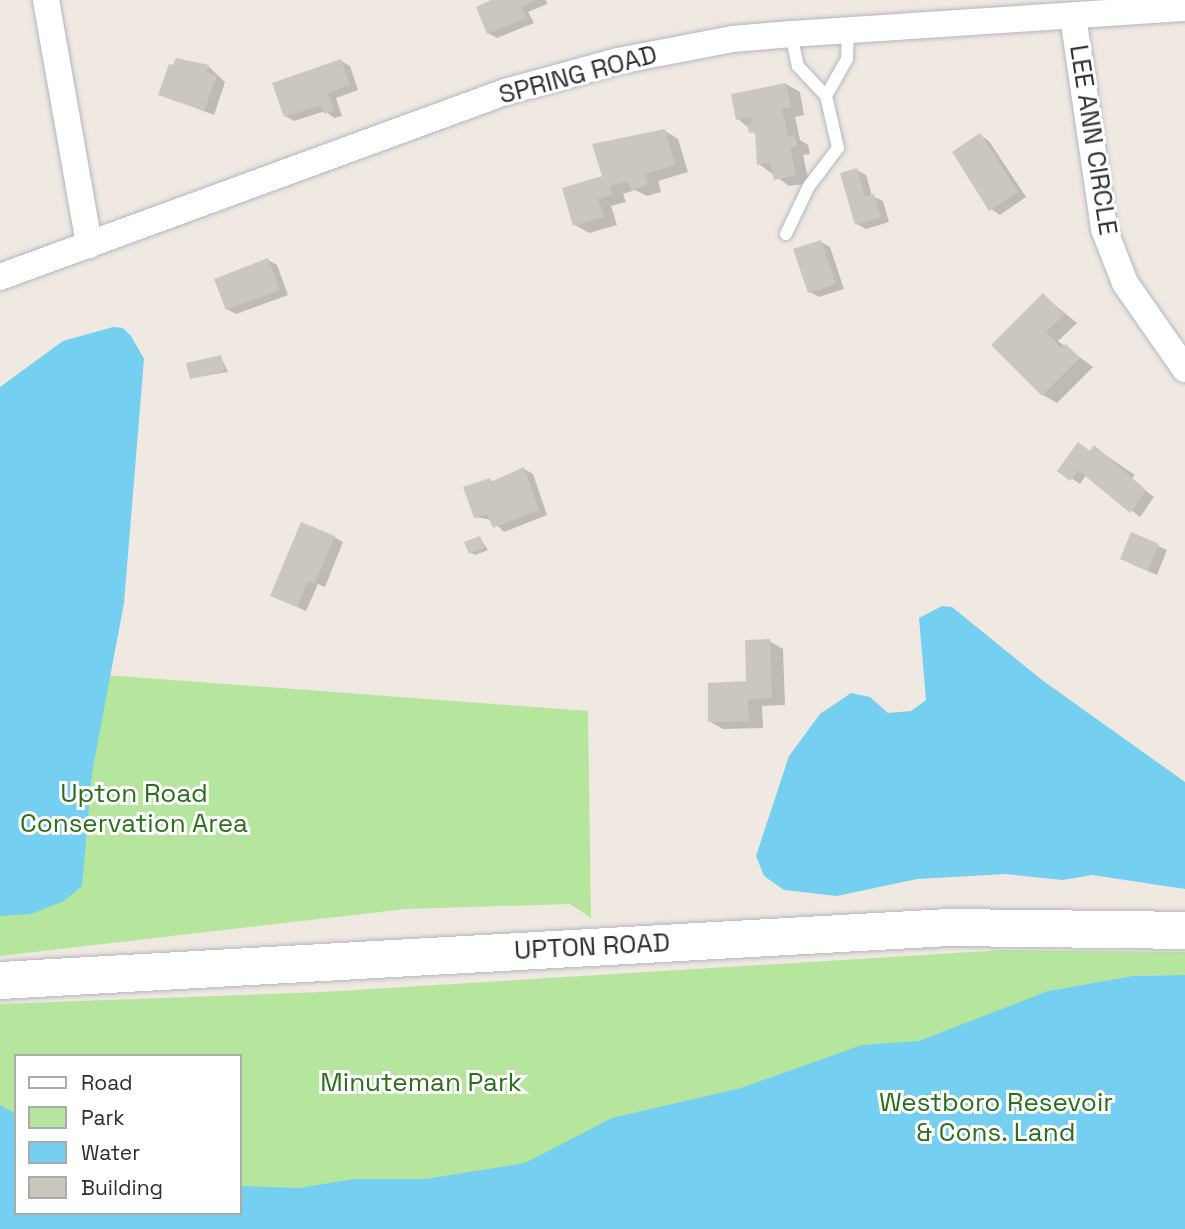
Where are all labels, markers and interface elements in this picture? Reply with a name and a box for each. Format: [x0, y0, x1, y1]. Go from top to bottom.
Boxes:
street label: SPRING ROAD [495, 39, 661, 111]
street label: LEE ANN CIRCLE [1063, 42, 1123, 238]
park label: Upton Road Conservation Area [20, 778, 248, 840]
street label: UPTON ROAD [513, 927, 671, 967]
legend [14, 1054, 242, 1215]
park label: Minuteman Park [320, 1067, 522, 1099]
text: Road [81, 1069, 133, 1096]
park label: Westboro Resevoir & Cons. Land [879, 1087, 1113, 1148]
text: Park [81, 1104, 125, 1131]
text: Water [81, 1139, 140, 1166]
text: Building [81, 1174, 163, 1201]

